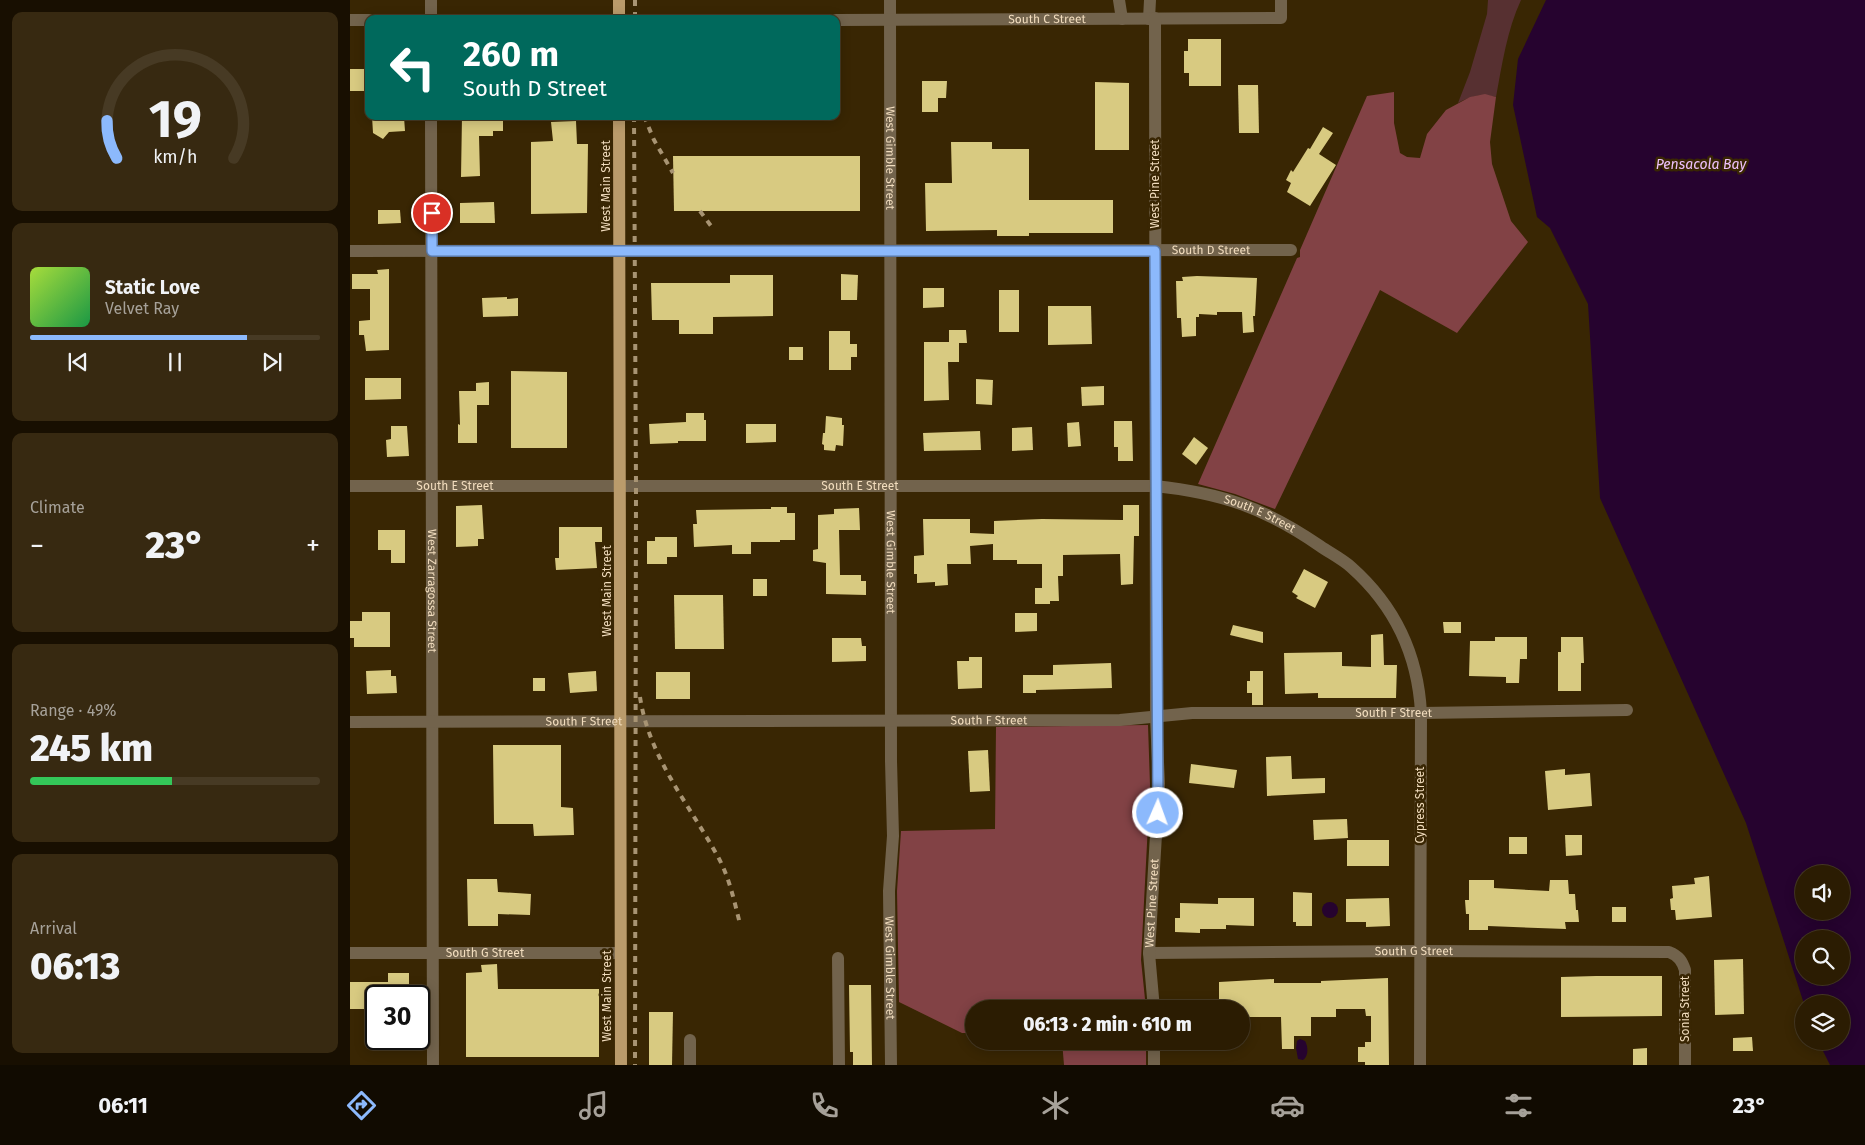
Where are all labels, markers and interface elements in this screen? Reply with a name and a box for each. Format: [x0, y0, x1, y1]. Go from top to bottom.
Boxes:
street label: South C Street [1008, 12, 1087, 26]
text: 260 m [463, 33, 559, 75]
icon: left [380, 35, 445, 100]
text: South D Street [463, 75, 607, 102]
text: 19 [148, 88, 202, 151]
street label: West Gimble Street [883, 106, 897, 211]
street label: West Pine Street [1148, 139, 1162, 229]
street label: West Main Street [599, 140, 613, 232]
text: km/h [153, 146, 197, 168]
water label: Pensacola Bay [1656, 156, 1747, 173]
pin [411, 192, 453, 234]
icon: arrive [418, 199, 446, 227]
street label: South D Street [1172, 243, 1251, 257]
text: Static Love [105, 276, 200, 299]
text: Velvet Ray [105, 299, 179, 318]
icon: previous [64, 348, 92, 376]
icon: pause [161, 348, 189, 376]
icon: next [258, 348, 286, 376]
street label: South E Street [416, 479, 494, 493]
street label: South E Street [821, 479, 899, 493]
street label: South E Street [1222, 492, 1299, 536]
text: Climate [30, 498, 85, 517]
street label: West Gimble Street [884, 510, 898, 615]
text: 23° [145, 522, 205, 568]
text: − [30, 529, 44, 562]
text: + [306, 529, 320, 562]
street label: West Zarragossa Street [425, 529, 439, 654]
street label: West Main Street [600, 545, 614, 637]
text: Range · 49% [30, 701, 117, 720]
street label: South F Street [1355, 706, 1433, 720]
street label: South F Street [951, 713, 1028, 727]
street label: South F Street [546, 714, 623, 728]
text: 245 km [30, 725, 153, 771]
street label: Cypress Street [1413, 766, 1427, 843]
position arrow [1131, 786, 1183, 838]
street label: West Pine Street [1142, 858, 1162, 948]
map controls [1795, 865, 1850, 1050]
button: sound [1795, 865, 1850, 920]
street label: West Gimble Street [882, 916, 897, 1020]
text: Arrival [30, 919, 77, 938]
button: search [1795, 930, 1850, 985]
text: 06:13 [30, 943, 120, 989]
street label: South G Street [1375, 944, 1454, 958]
street label: South G Street [446, 946, 525, 960]
street label: West Main Street [600, 950, 614, 1042]
street label: Sonia Street [1678, 975, 1692, 1042]
speed limit sign: 30 [365, 985, 430, 1050]
button: layers [1795, 995, 1850, 1050]
text: 06:13 · 2 min · 610 m [1023, 1013, 1192, 1036]
icon: directions [344, 1088, 379, 1123]
icon: music [576, 1088, 611, 1123]
icon: phone [807, 1088, 842, 1123]
icon: climate [1038, 1088, 1073, 1123]
icon: car [1270, 1088, 1305, 1123]
icon: filters [1501, 1088, 1536, 1123]
text: 06:11 [98, 1092, 148, 1119]
text: 23° [1733, 1092, 1767, 1119]

